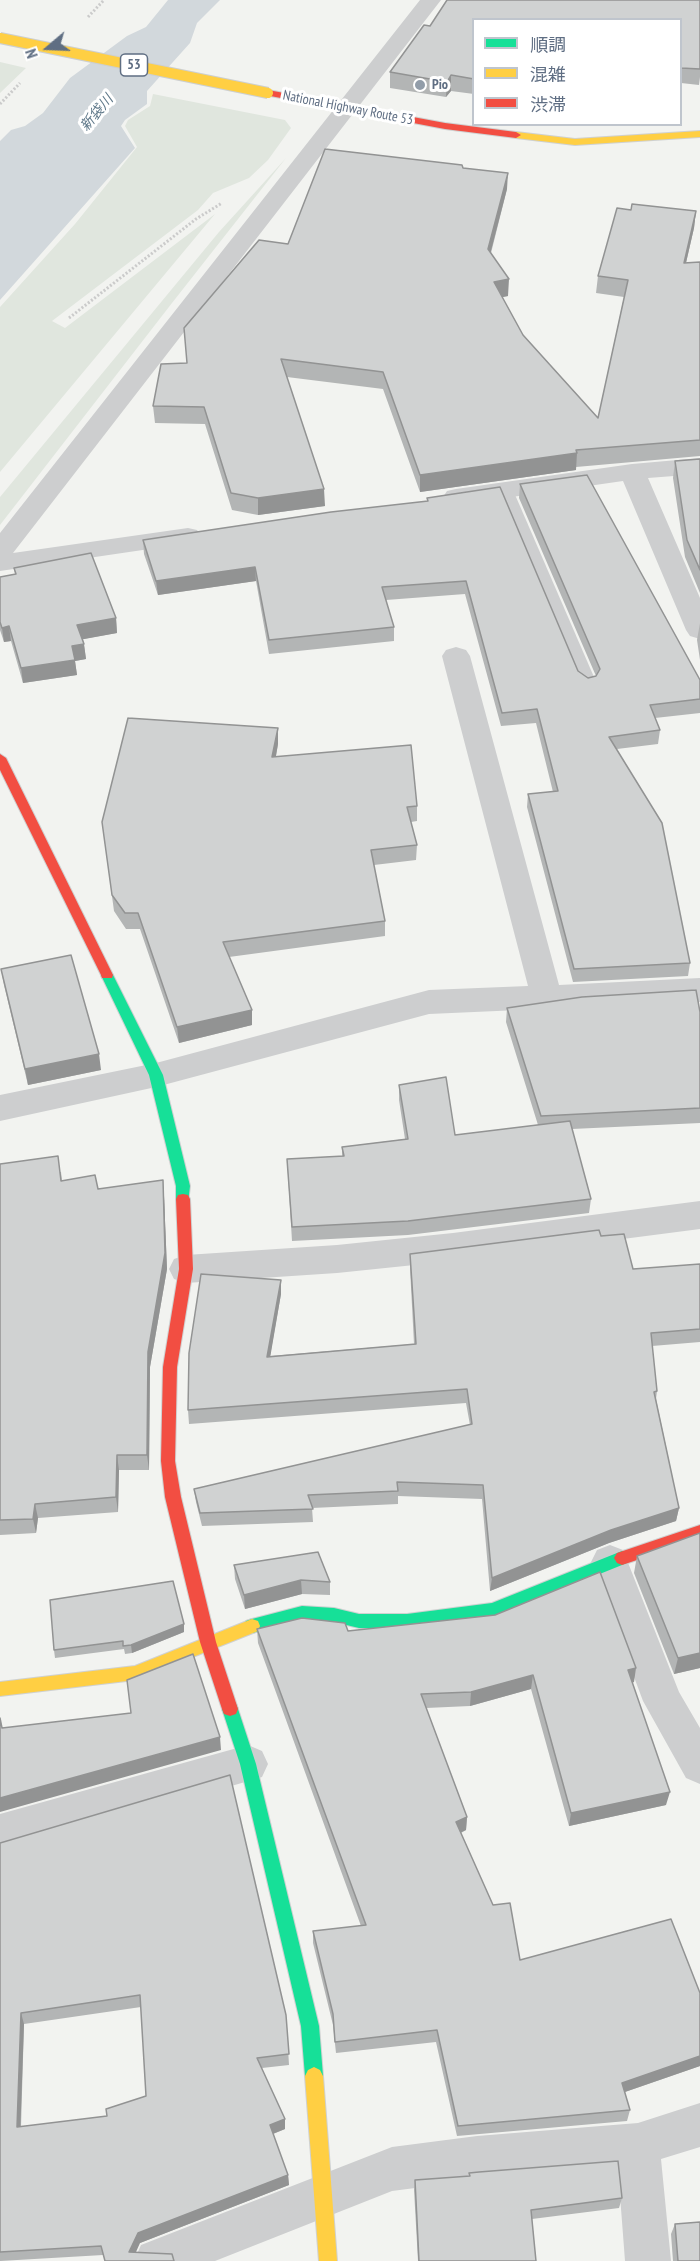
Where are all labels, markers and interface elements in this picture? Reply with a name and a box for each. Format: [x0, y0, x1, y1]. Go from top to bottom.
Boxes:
north arrow [18, 18, 78, 78]
legend [472, 18, 682, 126]
text: 順調 [530, 33, 566, 56]
text: N [20, 47, 42, 61]
road number: 53 [120, 54, 148, 76]
text: 混雑 [530, 63, 566, 86]
place label: Pio [432, 77, 448, 93]
marker: Pio [413, 78, 427, 92]
street label: National Highway Route 53 [281, 87, 415, 129]
water label: 新袋川 [77, 92, 117, 134]
text: 渋滞 [530, 93, 566, 116]

